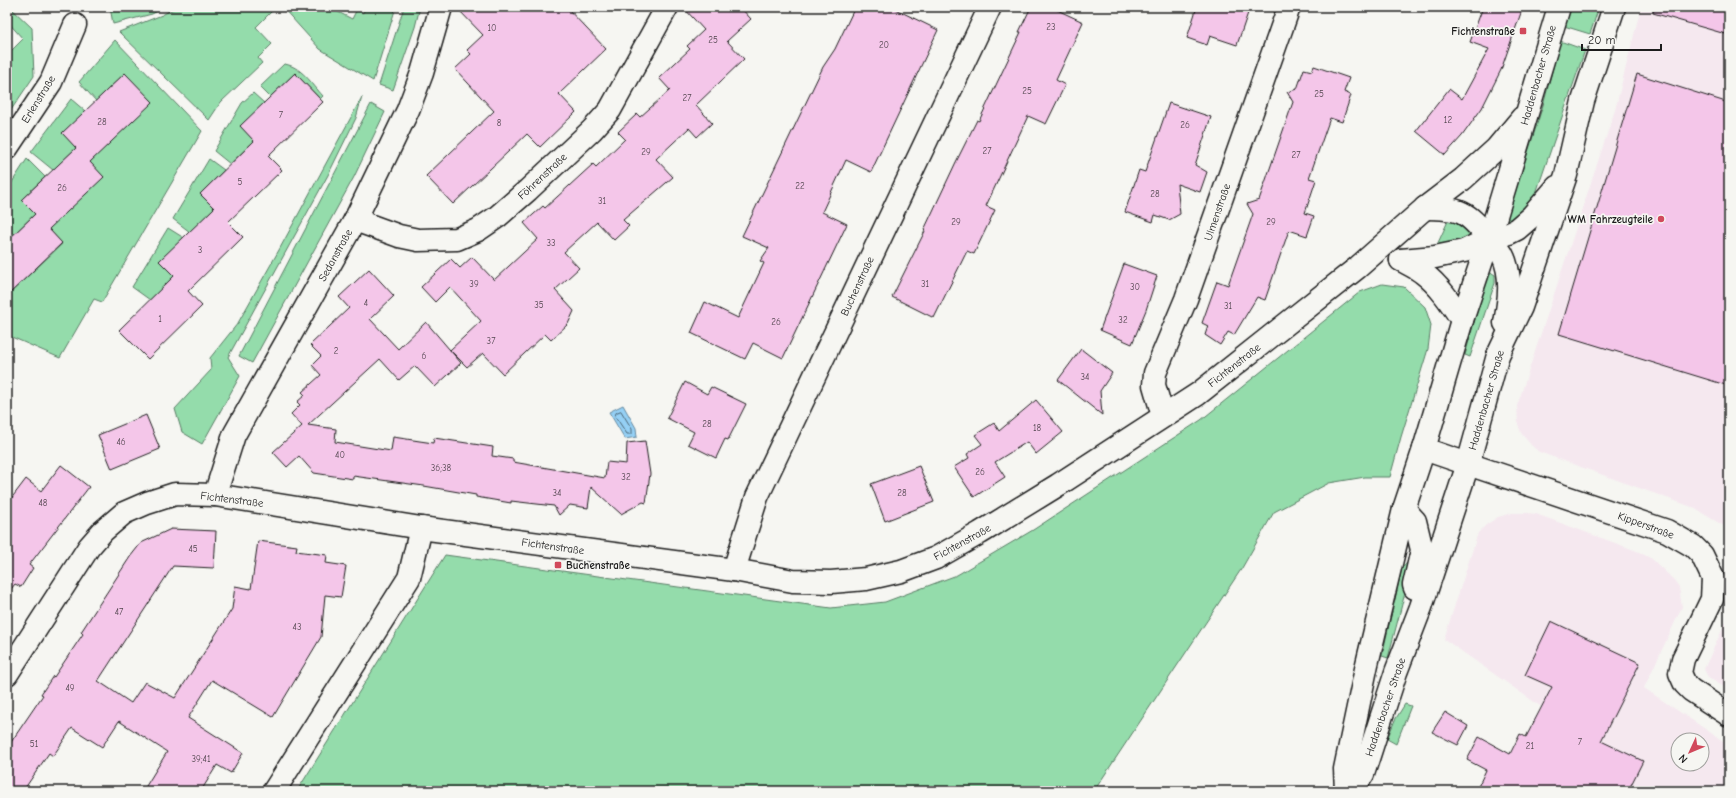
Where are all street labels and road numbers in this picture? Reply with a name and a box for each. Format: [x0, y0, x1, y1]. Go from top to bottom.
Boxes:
street label: Haddenbacher Straße [1518, 23, 1559, 127]
street label: Erlenstraße [19, 73, 58, 126]
street label: Föhrenstraße [515, 150, 570, 202]
street label: Ulmenstraße [1202, 181, 1233, 242]
street label: Sedanstraße [316, 226, 355, 284]
street label: Buchenstraße [838, 254, 877, 318]
street label: Fichtenstraße [1205, 340, 1264, 390]
street label: Haddenbacher Straße [1466, 348, 1507, 452]
street label: Fichtenstraße [200, 489, 265, 510]
street label: Kipperstraße [1616, 509, 1676, 542]
street label: Fichtenstraße [931, 521, 994, 563]
street label: Fichtenstraße [521, 536, 586, 557]
street label: Haddenbacher Straße [1362, 656, 1409, 758]

